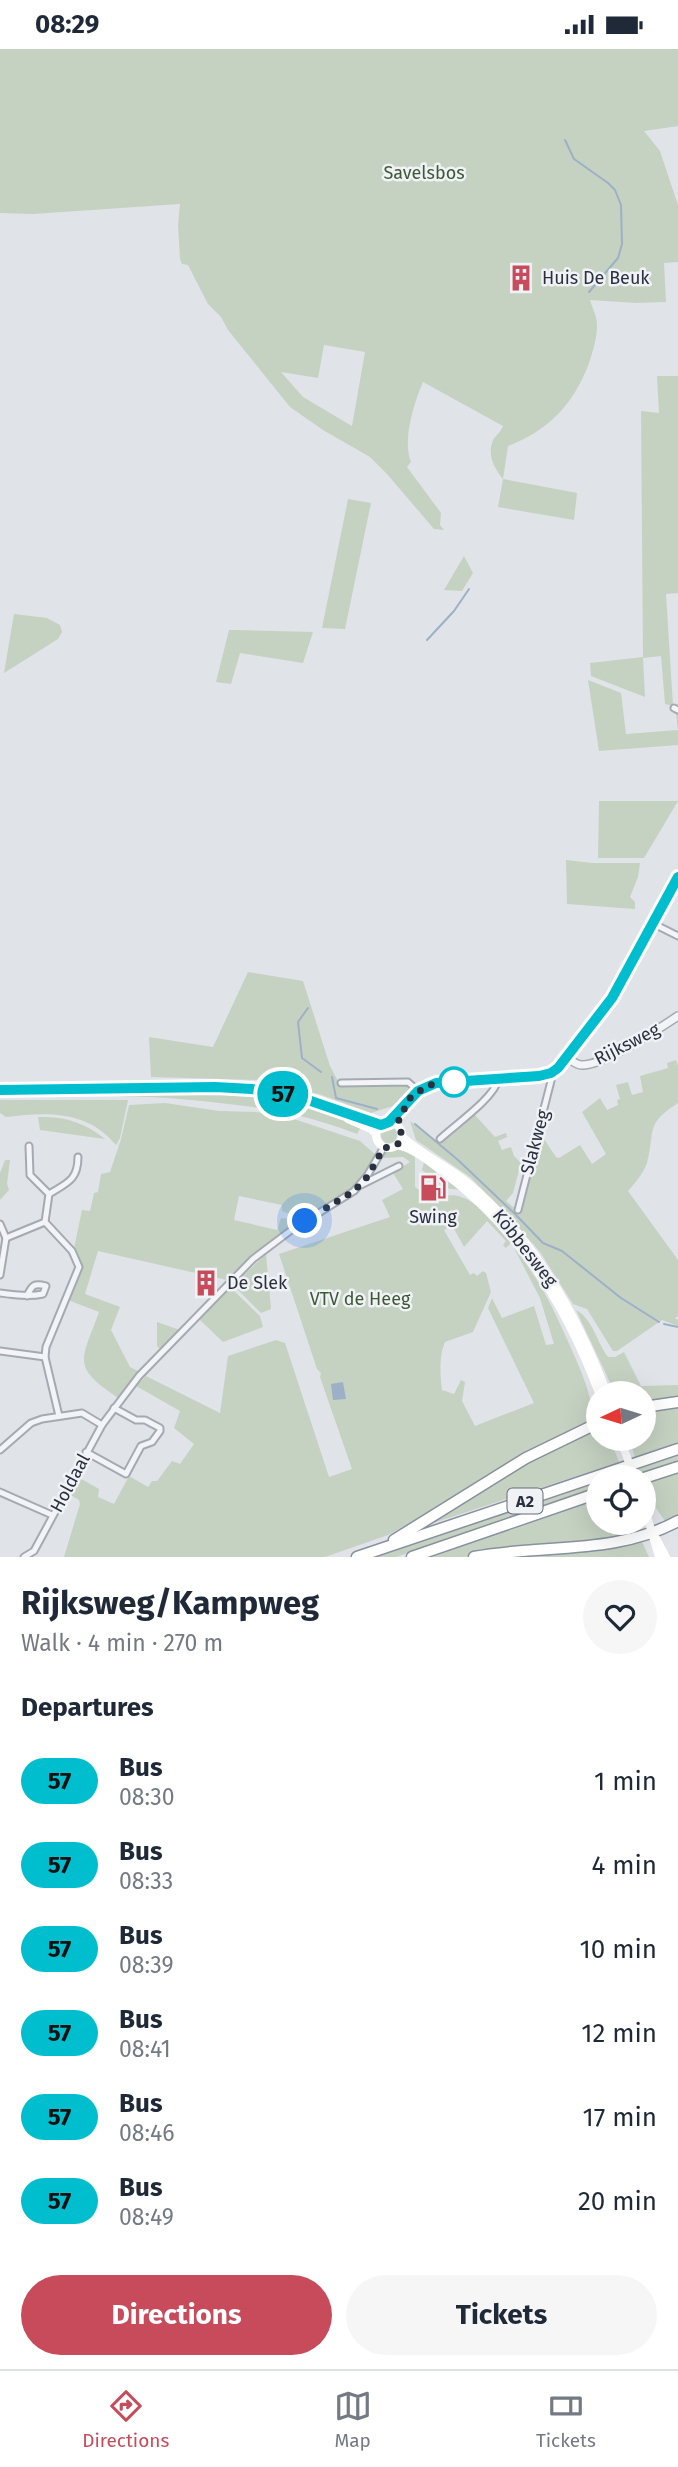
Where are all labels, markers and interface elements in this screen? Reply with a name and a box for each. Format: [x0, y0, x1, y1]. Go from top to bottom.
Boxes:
text: 08:29 [35, 9, 99, 40]
park label: Savelsbos [383, 162, 465, 184]
building icon: Huis De Beuk [506, 263, 536, 293]
place label: Huis De Beuk [542, 267, 650, 289]
street label: Rijksweg [591, 1018, 664, 1070]
unlabelled marker [439, 1067, 469, 1097]
line badge: 57 [252, 1071, 314, 1117]
text: 57 [271, 1080, 295, 1108]
street label: Slakweg [516, 1107, 554, 1177]
fuel station icon: Swing [418, 1173, 448, 1203]
your location [287, 1203, 322, 1238]
street label: Köbbesweg [488, 1205, 563, 1292]
place label: Swing [409, 1206, 457, 1228]
building icon: De Slek [191, 1268, 221, 1298]
place label: De Slek [227, 1272, 288, 1294]
park label: VTV de Heeg [310, 1288, 411, 1310]
north arrow [586, 1381, 656, 1451]
map controls [586, 1381, 656, 1535]
street label: Holdaal [45, 1450, 95, 1516]
button: locate [586, 1465, 656, 1535]
road number: A2 [508, 1489, 542, 1513]
button: heart [583, 1580, 657, 1654]
text: Rijksweg/Kampweg [21, 1583, 319, 1623]
text: Walk · 4 min · 270 m [21, 1629, 223, 1657]
text: Departures [21, 1692, 154, 1723]
text: Bus [119, 1752, 162, 1783]
text: 1 min [594, 1766, 657, 1797]
text: 57 [48, 1767, 71, 1795]
text: 08:30 [119, 1783, 175, 1811]
text: Bus [119, 1836, 162, 1867]
text: 4 min [591, 1850, 657, 1881]
text: 57 [48, 1851, 71, 1879]
text: 08:33 [119, 1867, 173, 1895]
text: Bus [119, 1920, 162, 1951]
text: 10 min [579, 1934, 657, 1965]
text: 57 [48, 1935, 71, 1963]
text: 08:39 [119, 1951, 174, 1979]
text: Bus [119, 2004, 162, 2035]
text: 12 min [581, 2018, 657, 2049]
text: 57 [48, 2019, 71, 2047]
text: 08:41 [119, 2035, 171, 2063]
text: Bus [119, 2088, 162, 2119]
text: 17 min [582, 2102, 657, 2133]
text: 57 [48, 2103, 71, 2131]
text: 08:46 [119, 2119, 174, 2147]
text: Bus [119, 2172, 162, 2203]
text: 20 min [578, 2186, 657, 2217]
text: 57 [48, 2187, 71, 2215]
text: 08:49 [119, 2203, 174, 2231]
button: Directions [21, 2275, 332, 2355]
button: Tickets [346, 2275, 657, 2355]
tab: Directions [82, 2387, 169, 2452]
tab: Map [334, 2387, 372, 2452]
tab: Tickets [536, 2387, 596, 2452]

